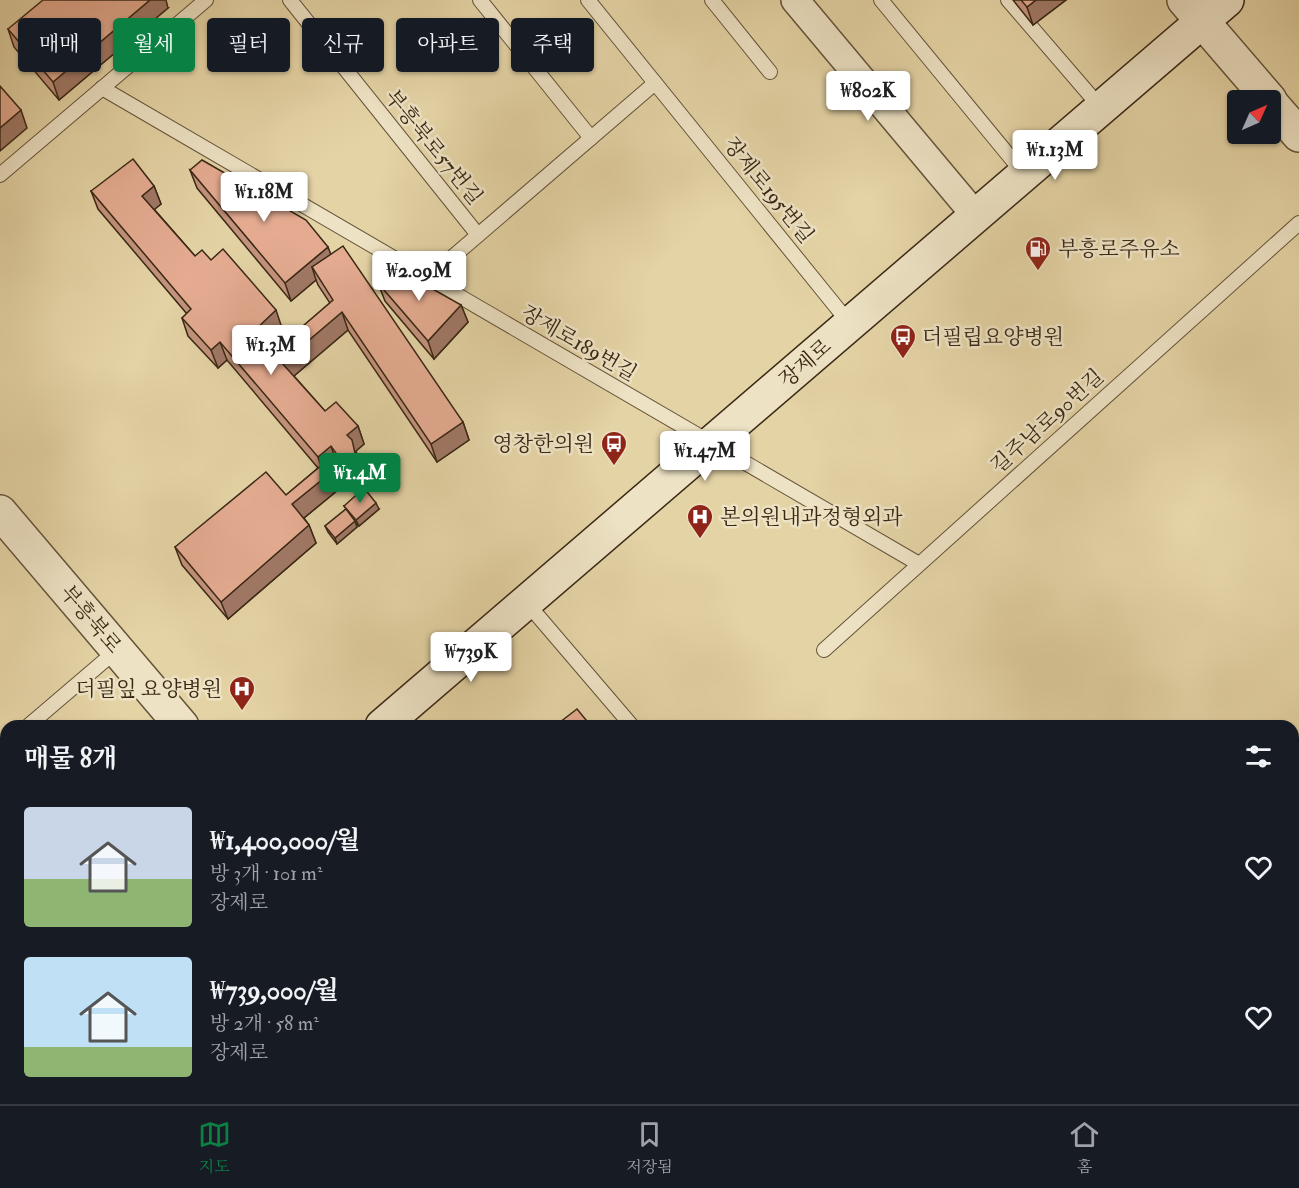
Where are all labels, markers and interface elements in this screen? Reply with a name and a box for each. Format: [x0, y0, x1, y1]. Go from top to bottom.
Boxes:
chip: 매매 [18, 18, 101, 72]
chip: 월세 [113, 18, 195, 72]
chip: 필터 [207, 18, 290, 72]
chip: 신규 [302, 18, 384, 72]
chip: 아파트 [396, 18, 499, 72]
chip: 주택 [511, 18, 594, 72]
pin: ₩802K [826, 71, 910, 122]
text: ₩802K [840, 78, 896, 103]
street label: 부흥북로57번길 [379, 84, 488, 210]
north arrow [1227, 90, 1281, 144]
map controls [1227, 90, 1281, 144]
pin: ₩1.13M [1006, 130, 1104, 181]
street label: 장제로195번길 [718, 132, 820, 249]
text: ₩1.13M [1027, 137, 1083, 162]
pin: ₩1.18M [215, 172, 313, 223]
text: ₩1.18M [235, 179, 293, 204]
fuel station icon: 부흥로주유소 [1023, 234, 1053, 272]
place label: 부흥로주유소 [1058, 236, 1180, 263]
pin: ₩2.09M [370, 251, 468, 302]
text: ₩2.09M [386, 258, 452, 283]
street label: 장제로189번길 [516, 299, 642, 388]
bus stop icon: 더필립요양병원 [888, 322, 918, 360]
place label: 더필립요양병원 [922, 324, 1064, 351]
pin: ₩1.3M [229, 325, 313, 376]
text: ₩1.3M [246, 332, 296, 357]
street label: 장제로 [774, 333, 837, 394]
street label: 길주남로90번길 [985, 363, 1110, 479]
bus stop icon: 영창한의원 [599, 429, 629, 467]
place label: 영창한의원 [493, 431, 594, 458]
pin: ₩1.47M [656, 431, 754, 482]
text: ₩1.47M [674, 438, 736, 463]
pin: ₩1.4M [318, 453, 402, 504]
text: ₩1.4M [333, 460, 387, 485]
hospital icon: 본의원내과정형외과 [685, 502, 715, 540]
place label: 본의원내과정형외과 [720, 504, 903, 531]
street label: 부흥북로 [54, 580, 127, 659]
pin: ₩739K [429, 632, 513, 683]
text: ₩739K [445, 639, 497, 664]
hospital icon: 더필잎 요양병원 [227, 674, 257, 712]
place label: 더필잎 요양병원 [76, 676, 222, 703]
icon: filters [1242, 740, 1275, 773]
text: 매물 8개 [24, 743, 117, 775]
text: ₩1,400,000/월 [210, 825, 360, 857]
icon: home [72, 831, 144, 903]
icon: heart [1242, 851, 1275, 884]
text: 방 3개 · 101 m² [210, 861, 323, 886]
text: 장제로 [210, 890, 268, 915]
text: ₩739,000/월 [210, 975, 339, 1007]
icon: home [72, 981, 144, 1053]
icon: heart [1242, 1001, 1275, 1034]
text: 방 2개 · 58 m² [210, 1011, 319, 1036]
text: 장제로 [210, 1040, 268, 1065]
tab: 지도 [198, 1118, 231, 1177]
tab: 저장됨 [626, 1118, 673, 1177]
tab: 홈 [1068, 1118, 1101, 1177]

